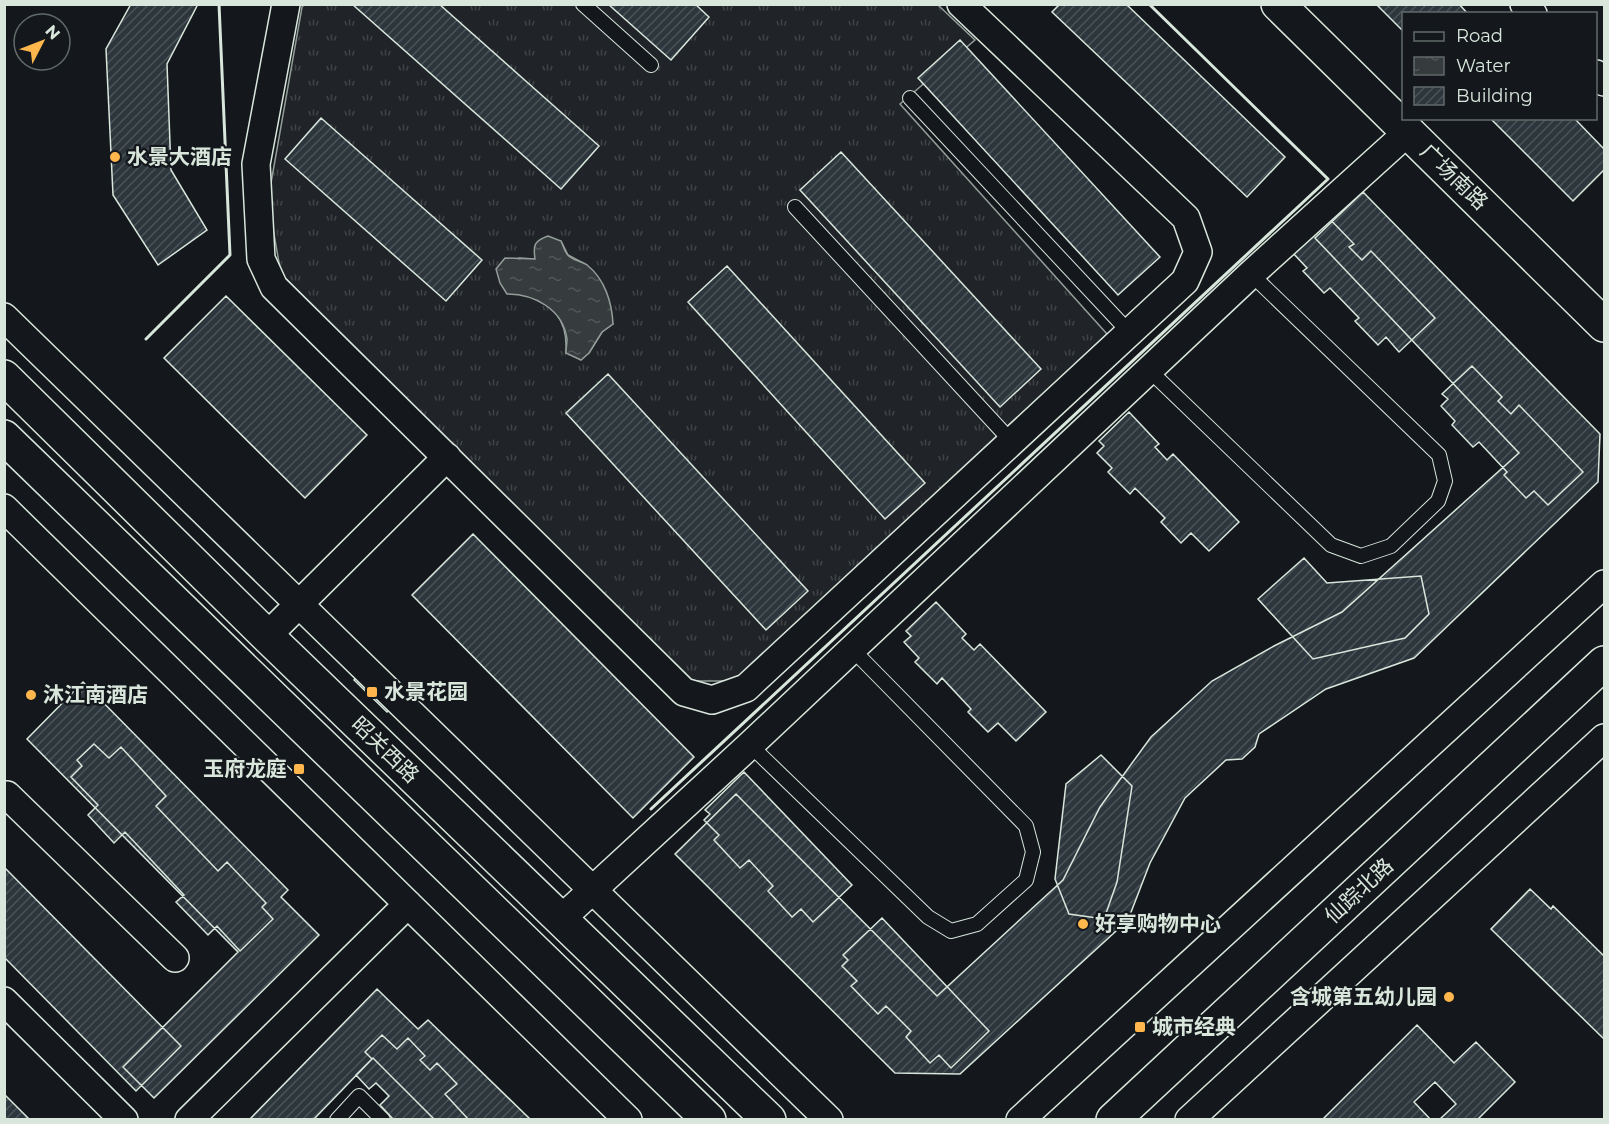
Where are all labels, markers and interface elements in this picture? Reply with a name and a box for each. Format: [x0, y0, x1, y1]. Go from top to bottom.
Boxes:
north arrow [12, 12, 72, 72]
legend [1402, 12, 1597, 120]
text: N [41, 21, 64, 43]
text: Road [1456, 25, 1503, 47]
text: Water [1456, 55, 1511, 77]
text: Building [1456, 85, 1533, 107]
street label: 广场南路 [1415, 138, 1493, 215]
place label: 水景大酒店 [127, 144, 232, 169]
marker: 水景大酒店 [108, 150, 122, 164]
place label: 水景花园 [384, 679, 468, 704]
place label: 沐江南酒店 [43, 682, 148, 707]
marker: 水景花园 [365, 685, 379, 699]
marker: 沐江南酒店 [24, 688, 38, 702]
street label: 昭关西路 [346, 711, 424, 788]
place label: 玉府龙庭 [203, 756, 287, 781]
marker: 玉府龙庭 [292, 762, 306, 776]
street label: 仙踪北路 [1319, 853, 1398, 928]
place label: 好享购物中心 [1095, 911, 1221, 936]
marker: 好享购物中心 [1076, 917, 1090, 931]
place label: 含城第五幼儿园 [1290, 984, 1437, 1009]
marker: 含城第五幼儿园 [1442, 990, 1456, 1004]
place label: 城市经典 [1152, 1014, 1236, 1039]
marker: 城市经典 [1133, 1020, 1147, 1034]

